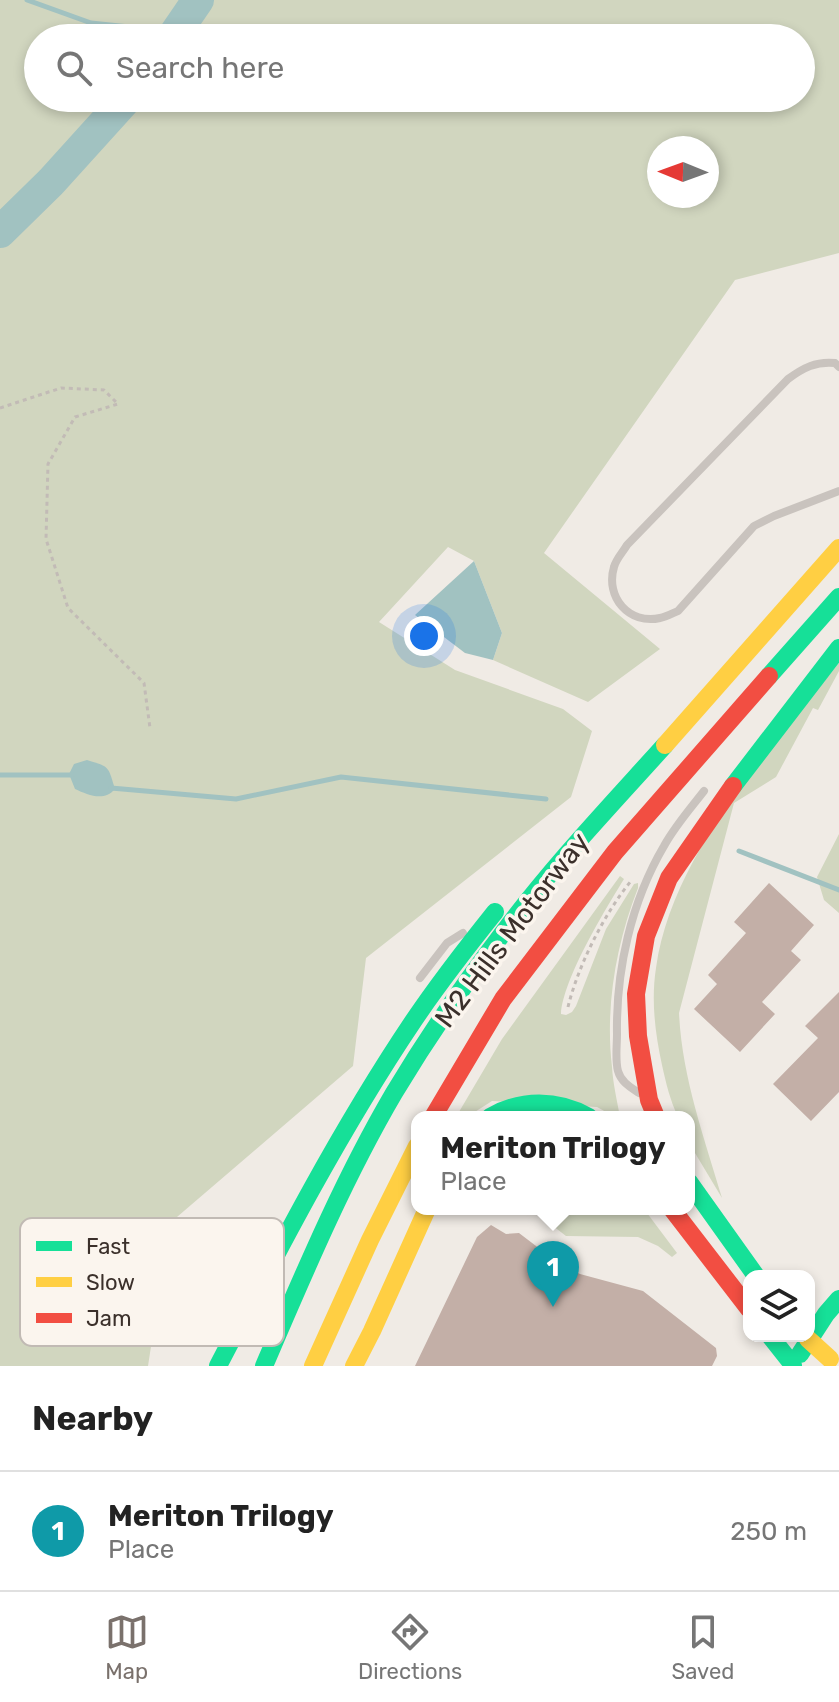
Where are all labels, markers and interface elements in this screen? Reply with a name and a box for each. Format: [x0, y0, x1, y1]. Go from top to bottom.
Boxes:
search box [24, 24, 815, 112]
icon: search [52, 46, 96, 90]
text: Search here [116, 50, 284, 86]
north arrow [647, 136, 719, 208]
your location [404, 616, 444, 656]
street label: M2 Hills Motorway [428, 826, 596, 1034]
popup [411, 1111, 695, 1215]
text: Meriton Trilogy [440, 1130, 666, 1166]
text: Place [440, 1166, 506, 1197]
legend [20, 1218, 284, 1346]
text: Fast [86, 1233, 131, 1260]
pin: 1 [527, 1241, 579, 1307]
text: Slow [86, 1269, 135, 1296]
map controls [743, 1270, 815, 1342]
button: layers [743, 1270, 815, 1342]
text: Jam [86, 1305, 132, 1332]
text: Nearby [32, 1398, 153, 1439]
text: Meriton Trilogy [108, 1498, 334, 1534]
text: 1 [52, 1516, 64, 1547]
text: 250 m [730, 1516, 807, 1547]
text: Place [108, 1534, 174, 1565]
tab: Map [105, 1610, 149, 1685]
tab: Directions [358, 1610, 462, 1685]
tab: Saved [672, 1610, 734, 1685]

